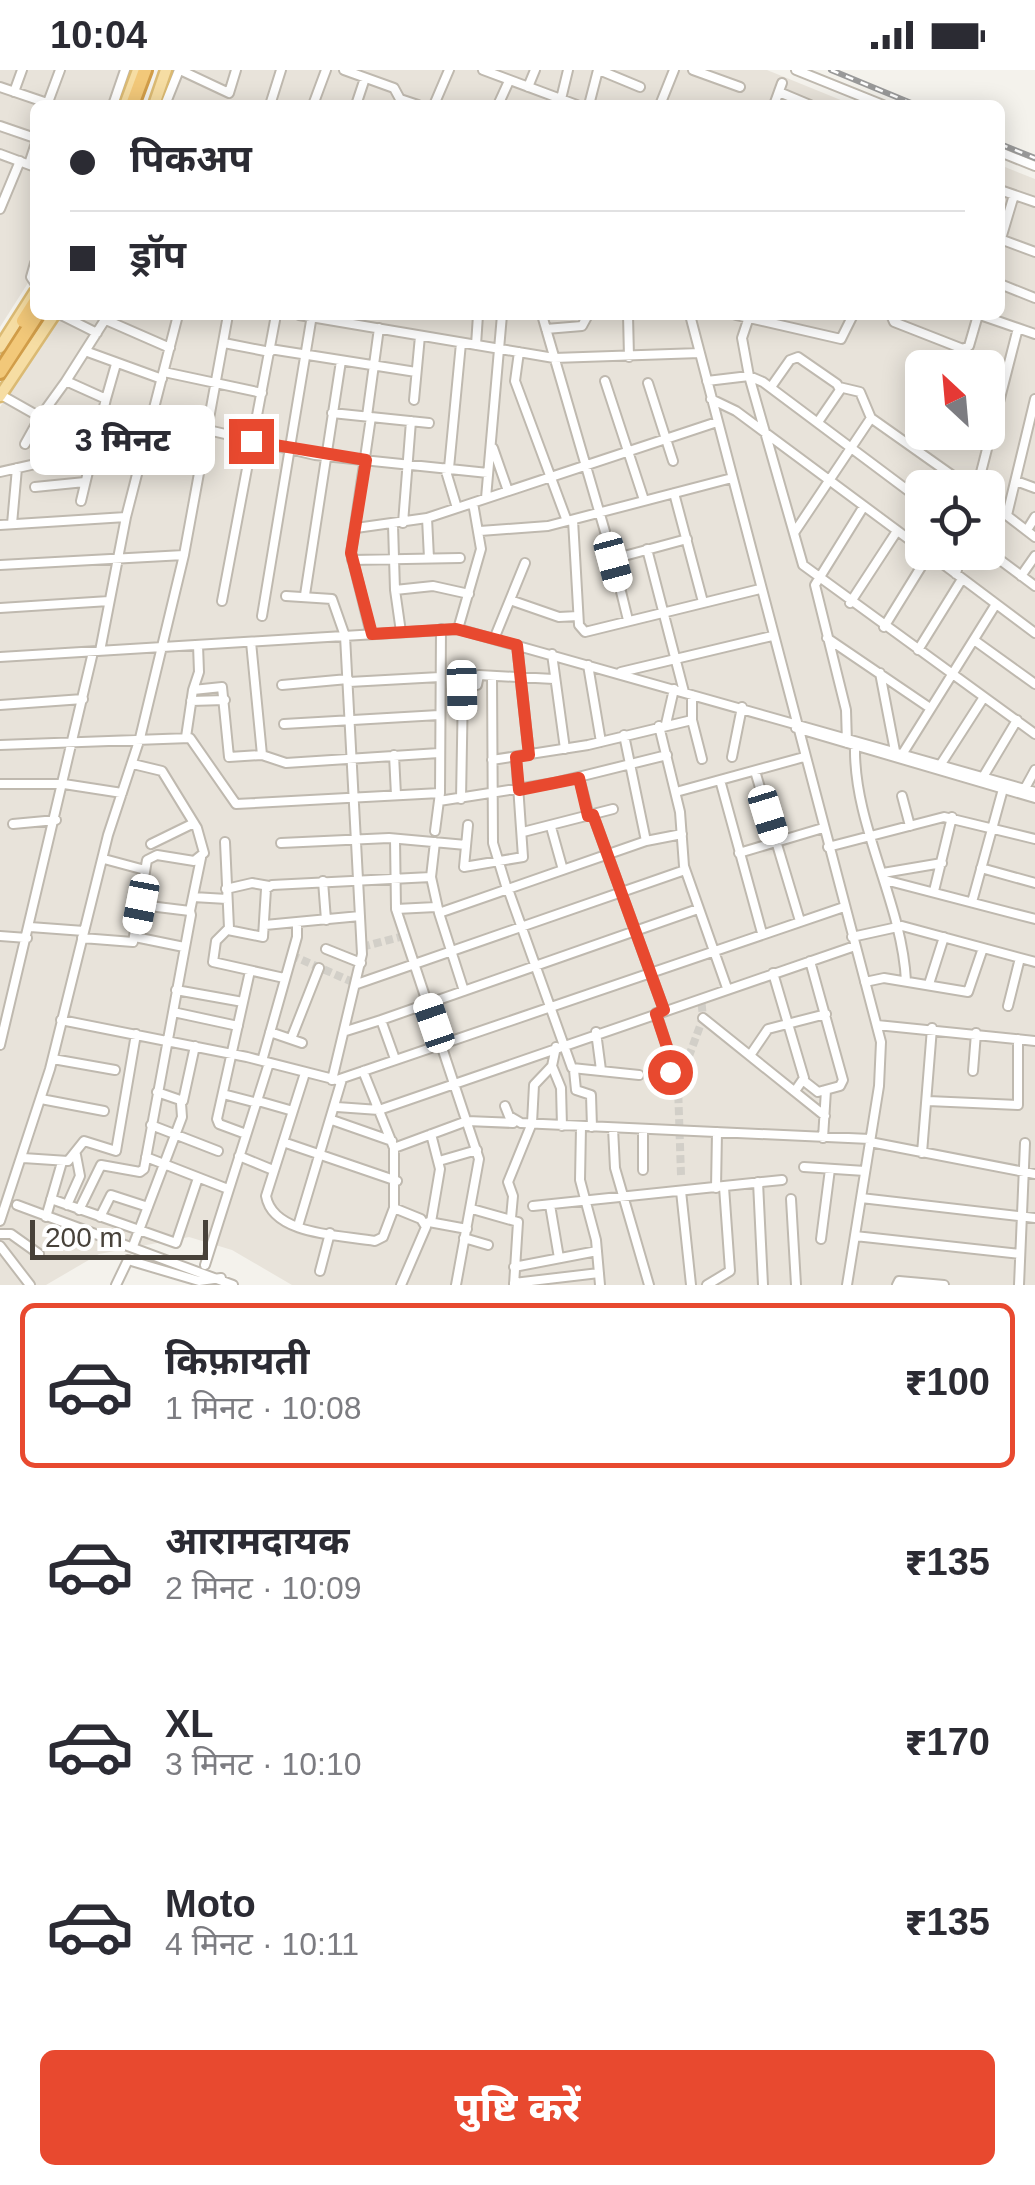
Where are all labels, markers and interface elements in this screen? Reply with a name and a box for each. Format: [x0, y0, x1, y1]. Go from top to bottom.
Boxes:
text: 10:04 [50, 14, 147, 56]
text: पिकअप [130, 138, 252, 180]
text: ड्रॉप [130, 234, 186, 276]
north arrow [905, 350, 1005, 450]
map controls [905, 350, 1005, 570]
callout: 3 मिनट [31, 406, 216, 476]
route end [229, 419, 274, 464]
text: 3 मिनट [75, 422, 170, 458]
button: locate [905, 470, 1005, 570]
car [591, 529, 635, 595]
car [446, 660, 478, 720]
car [745, 782, 791, 848]
car [121, 872, 161, 936]
car [410, 990, 458, 1056]
route start [648, 1050, 693, 1095]
scale bar [30, 1215, 208, 1260]
text: 200 m [45, 1222, 123, 1253]
text: किफ़ायती [165, 1340, 309, 1382]
icon: car [45, 1341, 135, 1431]
text: ₹100 [905, 1361, 990, 1403]
text: 1 मिनट · 10:08 [165, 1390, 362, 1426]
text: आरामदायक [165, 1520, 349, 1562]
icon: car [45, 1521, 135, 1611]
text: ₹135 [905, 1541, 990, 1583]
text: 2 मिनट · 10:09 [165, 1570, 362, 1606]
icon: car [45, 1701, 135, 1791]
text: XL [165, 1703, 214, 1745]
text: ₹170 [905, 1721, 990, 1763]
text: 3 मिनट · 10:10 [165, 1746, 362, 1782]
icon: car [45, 1881, 135, 1971]
text: Moto [165, 1883, 256, 1925]
text: ₹135 [905, 1901, 990, 1943]
text: 4 मिनट · 10:11 [165, 1926, 359, 1962]
button: पुष्टि करें [40, 2050, 995, 2165]

